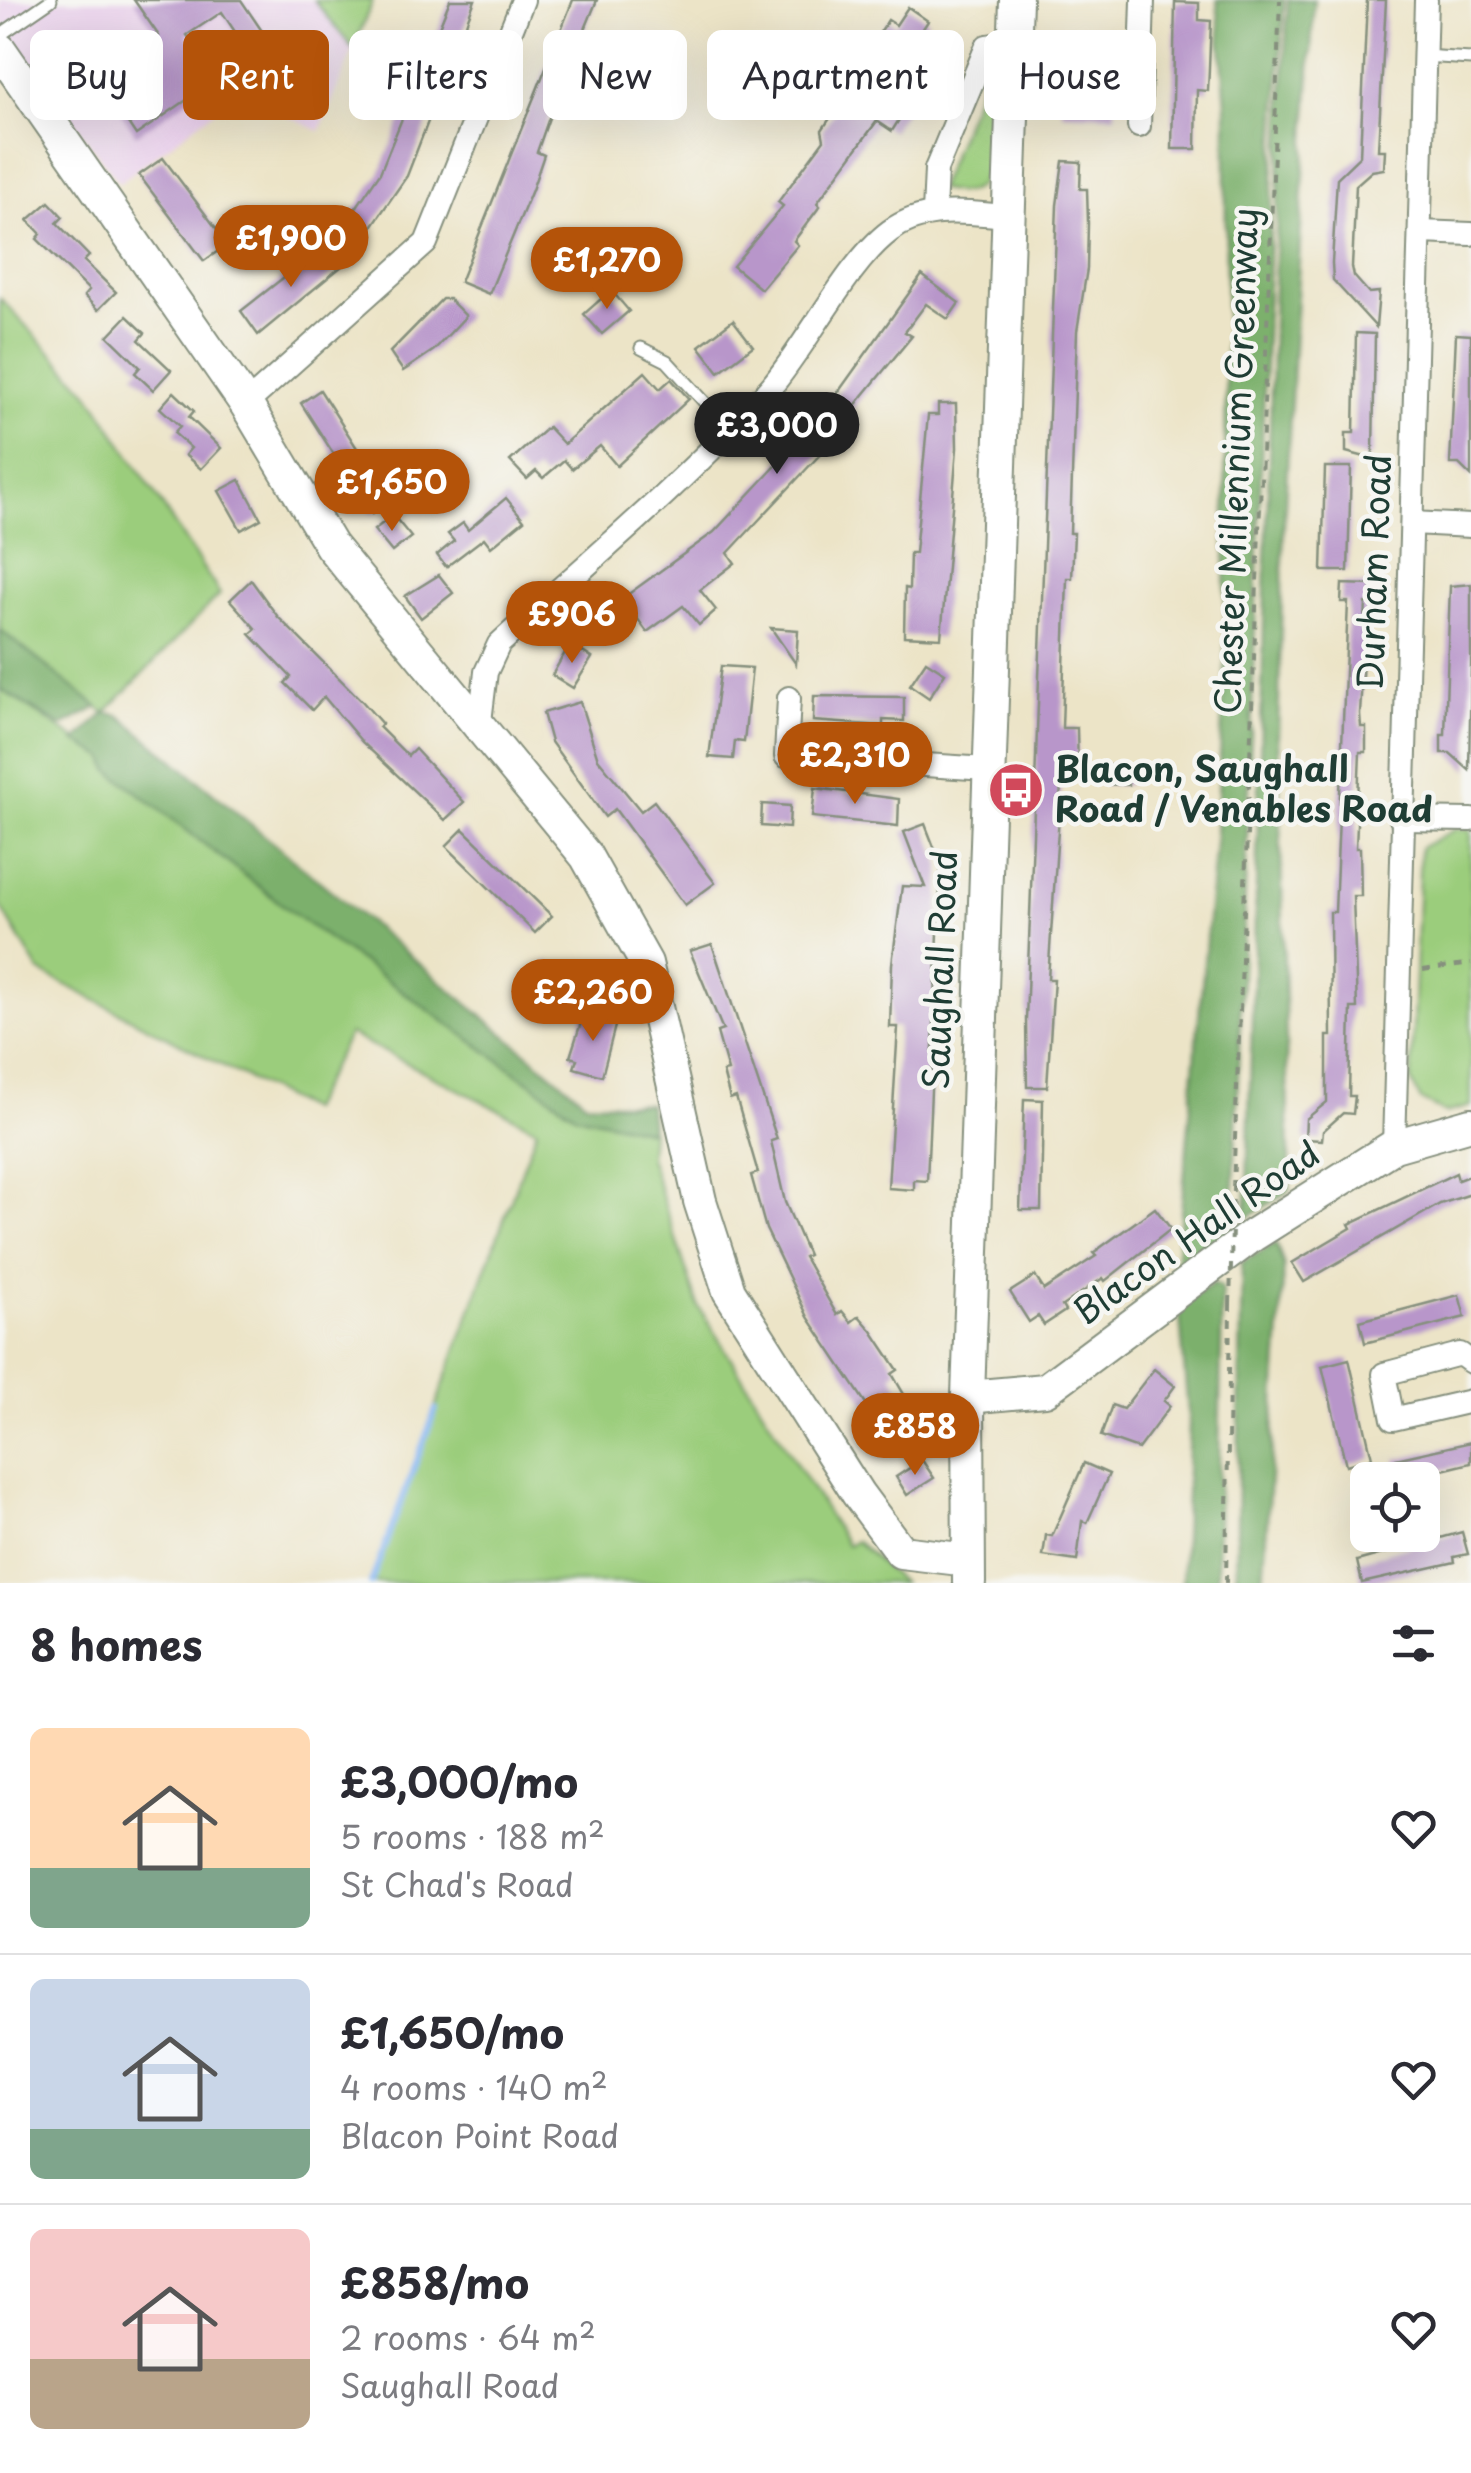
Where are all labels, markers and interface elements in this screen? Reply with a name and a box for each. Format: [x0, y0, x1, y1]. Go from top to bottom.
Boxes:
chip: Buy [30, 30, 163, 120]
chip: Rent [183, 30, 329, 120]
chip: Filters [349, 30, 523, 120]
chip: New [543, 30, 687, 120]
chip: Apartment [707, 30, 964, 120]
chip: House [984, 30, 1156, 120]
pin: £1,900 [210, 205, 372, 290]
street label: Chester Millennium Greenway [1199, 207, 1270, 715]
text: £1,900 [235, 213, 347, 261]
pin: £1,270 [526, 227, 688, 312]
text: £1,270 [553, 235, 661, 283]
pin: £3,000 [696, 392, 858, 477]
text: £3,000 [716, 400, 838, 448]
pin: £1,650 [311, 449, 473, 534]
street label: Durham Road [1342, 453, 1403, 691]
text: £1,650 [337, 457, 447, 505]
pin: £906 [513, 581, 631, 666]
text: £906 [528, 589, 616, 637]
pin: £2,310 [774, 722, 936, 807]
text: £2,310 [799, 730, 911, 778]
place label: Blacon, Saughall Road / Venables Road [1055, 741, 1433, 834]
bus stop icon: Blacon, Saughall Road / Venables Road [986, 760, 1046, 820]
street label: Saughall Road [908, 849, 969, 1091]
pin: £2,260 [512, 959, 674, 1044]
text: £2,260 [533, 967, 653, 1015]
street label: Blacon Hall Road [1062, 1126, 1330, 1336]
pin: £858 [856, 1393, 974, 1478]
text: £858 [873, 1401, 957, 1449]
map controls [1350, 1462, 1440, 1552]
button: locate [1350, 1462, 1440, 1552]
text: 8 homes [30, 1612, 203, 1675]
icon: filters [1386, 1616, 1441, 1671]
text: £3,000/mo [340, 1749, 578, 1812]
icon: home [110, 1768, 230, 1888]
icon: heart [1386, 1801, 1441, 1856]
text: 5 rooms · 188 m² [340, 1812, 605, 1860]
text: St Chad's Road [340, 1860, 574, 1908]
text: £1,650/mo [340, 2000, 564, 2063]
icon: home [110, 2019, 230, 2139]
icon: heart [1386, 2052, 1441, 2107]
text: 4 rooms · 140 m² [340, 2063, 608, 2111]
text: Blacon Point Road [340, 2111, 619, 2159]
text: £858/mo [340, 2250, 529, 2313]
icon: home [110, 2269, 230, 2389]
icon: heart [1386, 2302, 1441, 2357]
text: 2 rooms · 64 m² [340, 2313, 596, 2361]
text: Saughall Road [340, 2361, 559, 2409]

